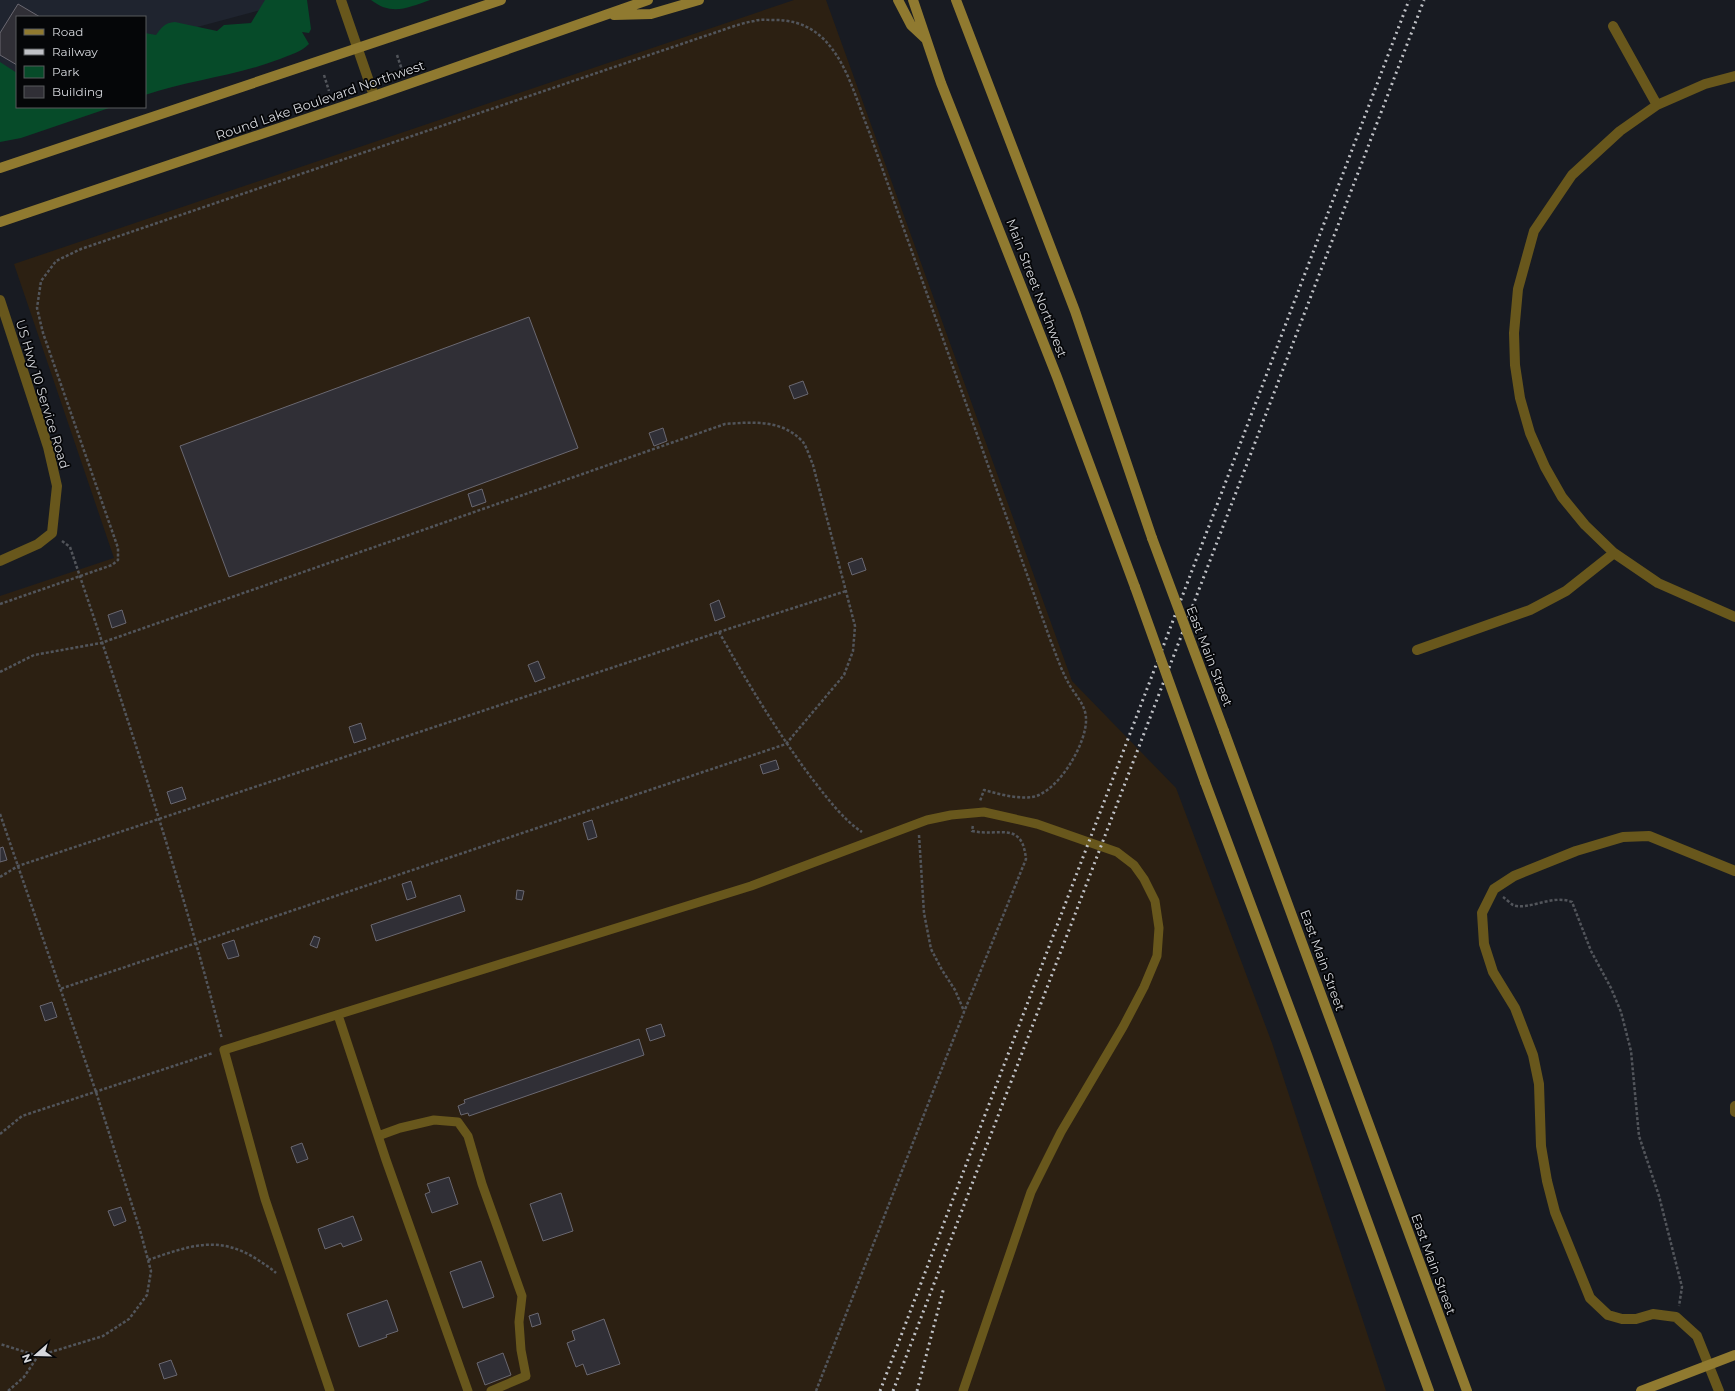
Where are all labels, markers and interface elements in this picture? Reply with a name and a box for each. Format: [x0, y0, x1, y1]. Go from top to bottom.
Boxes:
legend [16, 16, 146, 108]
text: Road [52, 24, 83, 39]
text: Railway [52, 44, 98, 59]
street label: Round Lake Boulevard Northwest [213, 57, 427, 143]
text: Park [52, 64, 80, 79]
text: Building [52, 84, 103, 99]
street label: Main Street Northwest [1003, 216, 1071, 360]
street label: US Hwy 10 Service Road [13, 318, 73, 470]
street label: East Main Street [1183, 603, 1237, 709]
street label: East Main Street [1297, 907, 1349, 1013]
street label: East Main Street [1408, 1211, 1460, 1317]
north arrow [16, 1335, 56, 1375]
text: N [19, 1352, 35, 1365]

